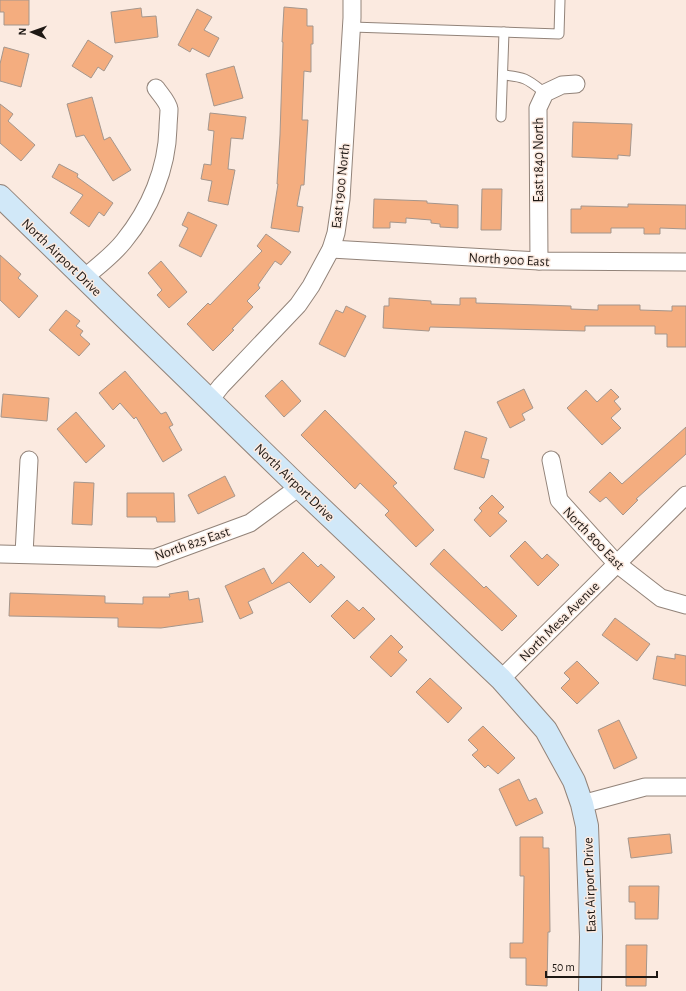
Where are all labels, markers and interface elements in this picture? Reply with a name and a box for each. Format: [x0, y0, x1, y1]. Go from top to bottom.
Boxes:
north arrow [12, 12, 52, 52]
text: N [17, 28, 28, 36]
street label: East 1840 North [532, 117, 546, 203]
street label: East 1900 North [330, 143, 352, 229]
street label: North Airport Drive [19, 216, 104, 299]
street label: North 900 East [468, 251, 550, 269]
street label: North Airport Drive [252, 441, 337, 524]
street label: North 800 East [560, 505, 627, 573]
street label: North 825 East [153, 524, 232, 563]
street label: North Mesa Avenue [517, 579, 602, 664]
street label: East Airport Drive [581, 837, 599, 933]
scale bar [546, 953, 657, 979]
text: 50 m [552, 961, 575, 973]

